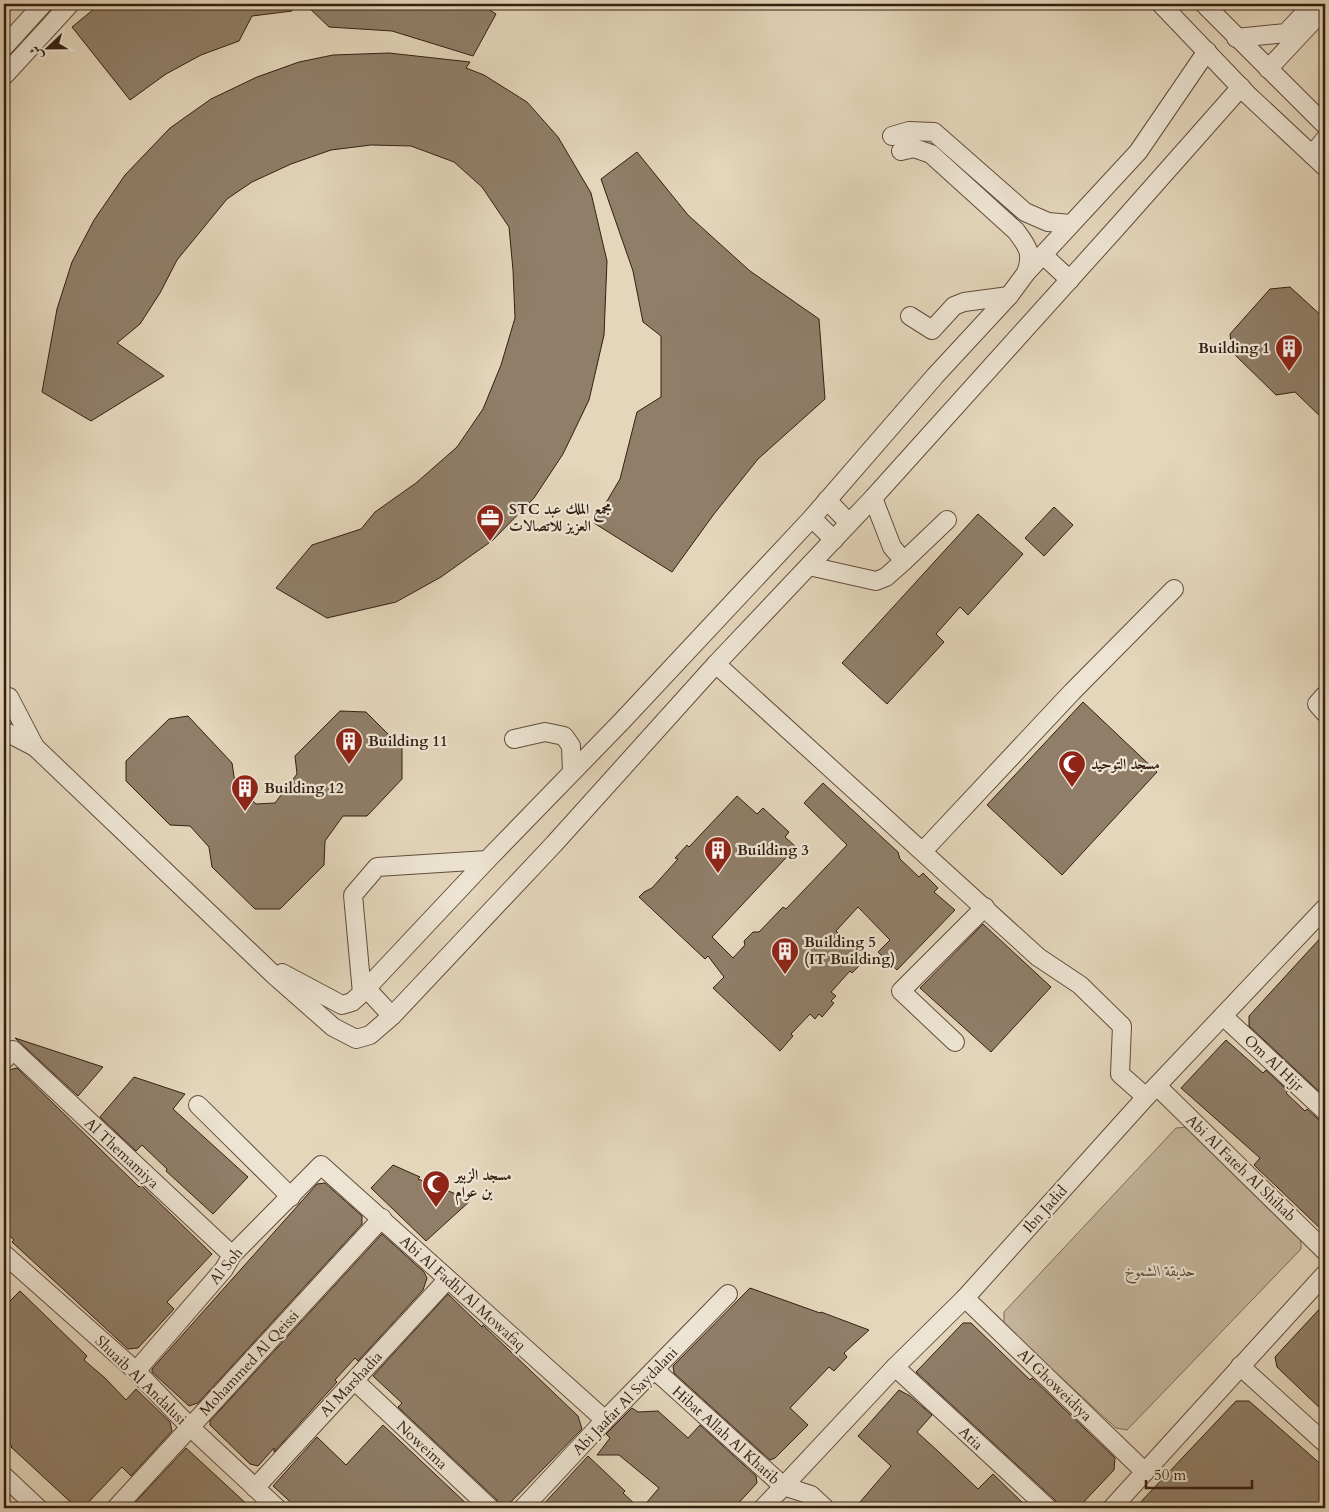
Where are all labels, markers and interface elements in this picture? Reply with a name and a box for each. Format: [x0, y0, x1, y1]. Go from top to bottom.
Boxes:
north arrow [22, 22, 72, 72]
text: ش [25, 43, 48, 63]
building icon: Building 1 [1274, 333, 1304, 372]
place label: Building 1 [1198, 338, 1270, 358]
place label: STC مجمع الملك عبد العزيز للاتصالات [509, 499, 612, 536]
office icon: STC مجمع الملك عبد العزيز للاتصالات [475, 503, 505, 542]
building icon: Building 11 [334, 726, 364, 765]
place label: Building 11 [368, 731, 448, 751]
mosque icon: مسجد التوحيد [1057, 749, 1087, 788]
place label: مسجد التوحيد [1091, 754, 1160, 774]
building icon: Building 12 [230, 773, 260, 812]
place label: Building 12 [264, 778, 344, 798]
building icon: Building 3 [703, 835, 733, 874]
place label: Building 3 [737, 840, 809, 860]
place label: Building 5 (IT Building) [804, 932, 895, 969]
building icon: Building 5 (IT Building) [770, 936, 800, 975]
street label: Om Al Hijr [1240, 1030, 1309, 1096]
street label: Abi Al Fateh Al Shihab [1182, 1110, 1300, 1226]
street label: Al Themamiya [80, 1113, 164, 1193]
place label: مسجد الزبير بن عوام [453, 1165, 512, 1205]
mosque icon: مسجد الزبير بن عوام [421, 1169, 451, 1208]
street label: Ibn Jadid [1018, 1181, 1072, 1237]
street label: Abi Al Fadhl Al Mowafaq [396, 1231, 530, 1355]
street label: Al Soh [205, 1243, 248, 1289]
park label: حديقة الشموخ [1124, 1261, 1196, 1284]
street label: Mohammed Al Qeissi [195, 1306, 303, 1420]
street label: Shuaib Al Andalusi [91, 1331, 191, 1429]
street label: Abi Jaafar Al Saydalani [568, 1342, 682, 1460]
street label: Al Ghoweidiya [1013, 1344, 1097, 1426]
street label: Al Marshadia [315, 1346, 387, 1421]
street label: Hibat Allah Al Khatib [668, 1381, 784, 1489]
street label: Noweima [392, 1416, 452, 1474]
street label: Atia [955, 1422, 988, 1455]
scale bar [1146, 1457, 1253, 1489]
text: 50 m [1154, 1465, 1186, 1485]

